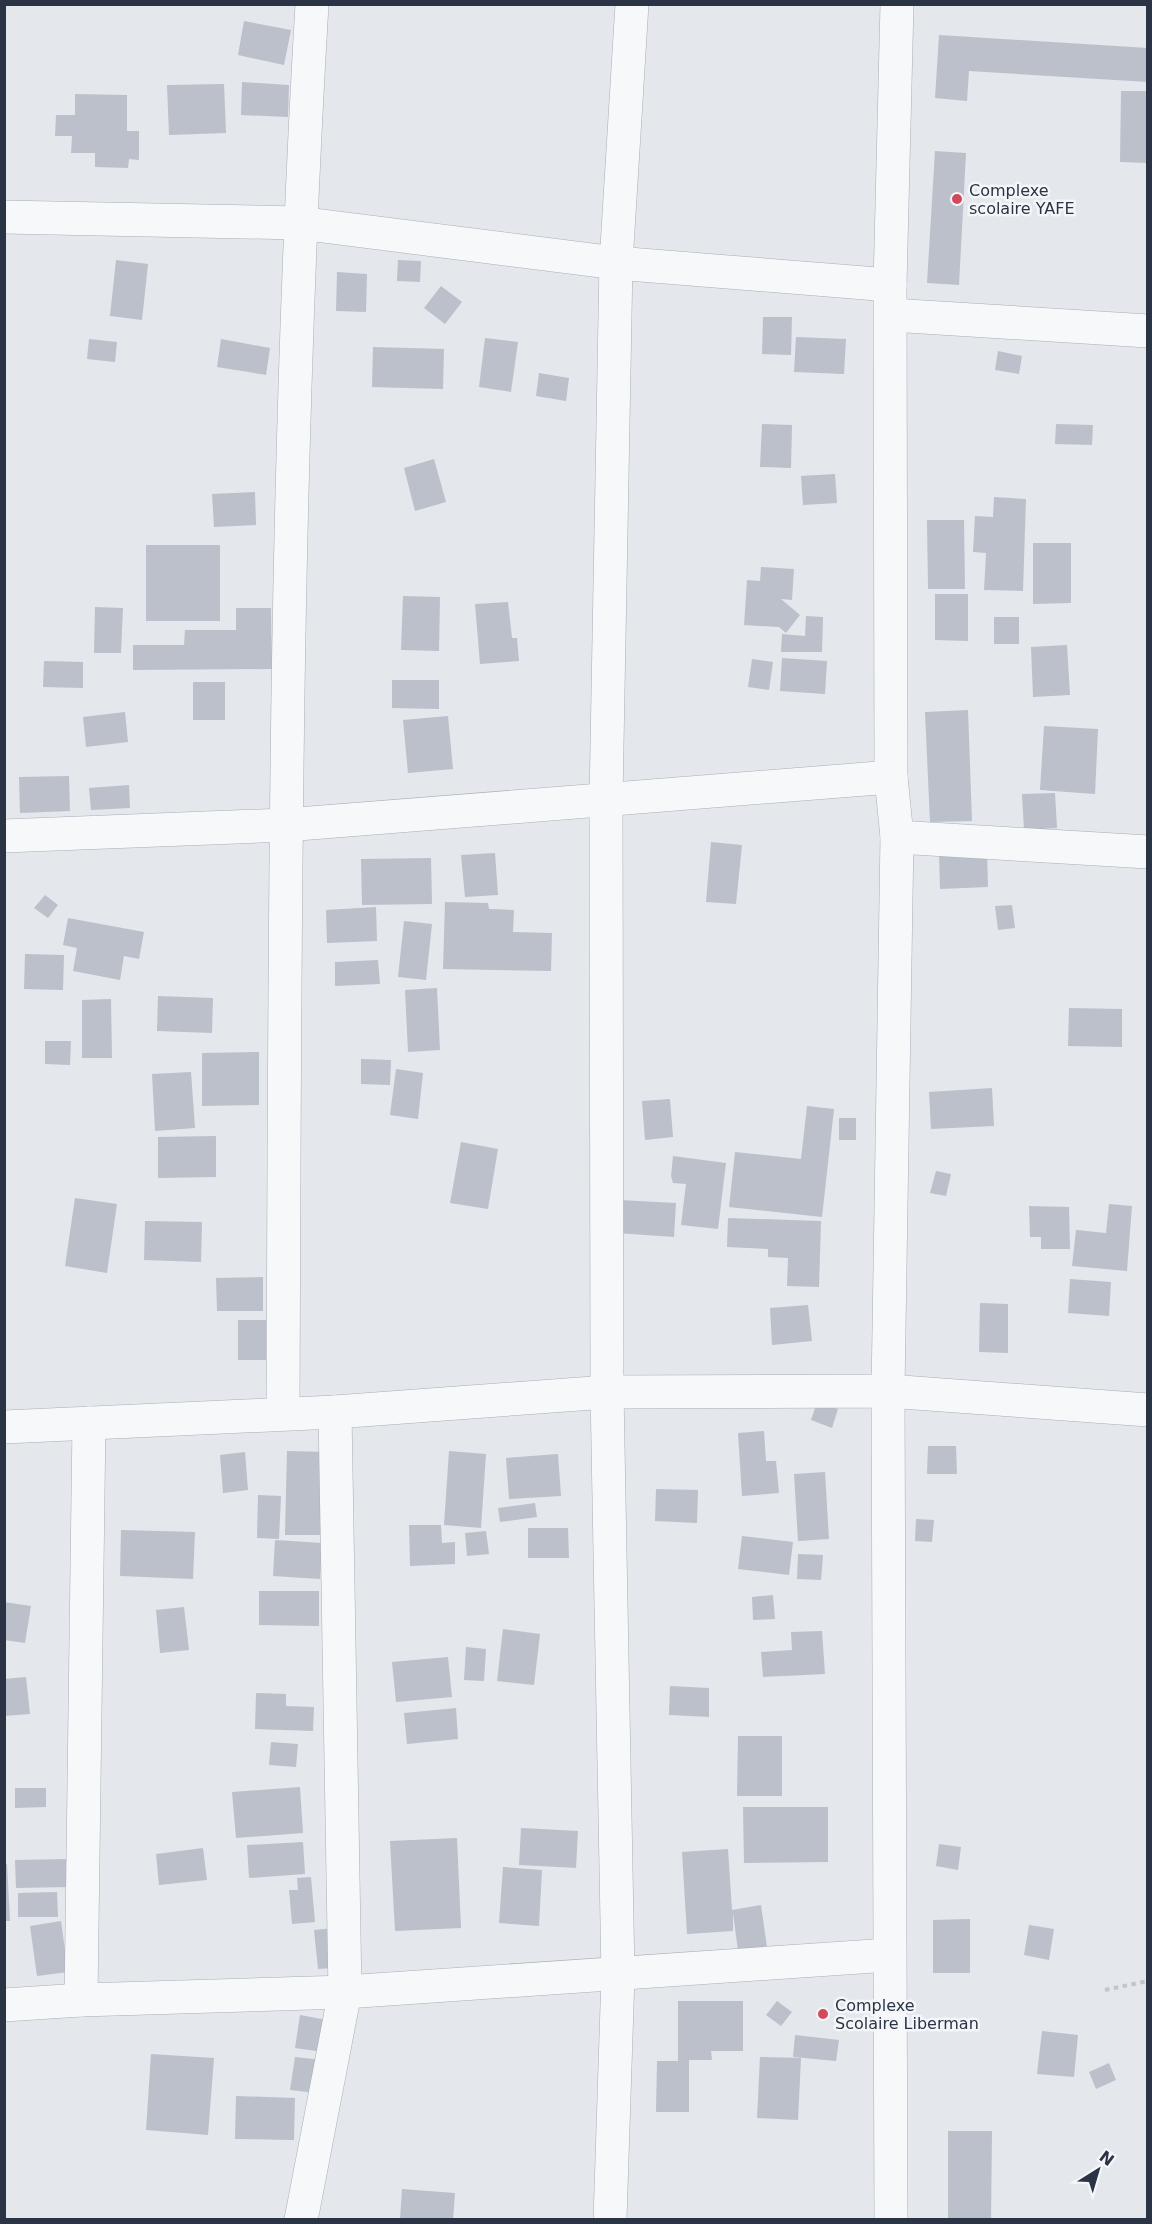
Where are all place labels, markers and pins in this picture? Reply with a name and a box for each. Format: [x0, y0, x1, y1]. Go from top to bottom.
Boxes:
place label: Complexe scolaire YAFE [969, 181, 1075, 218]
marker: Complexe scolaire YAFE [950, 192, 964, 206]
place label: Complexe Scolaire Liberman [835, 1996, 979, 2033]
marker: Complexe Scolaire Liberman [816, 2007, 830, 2021]

